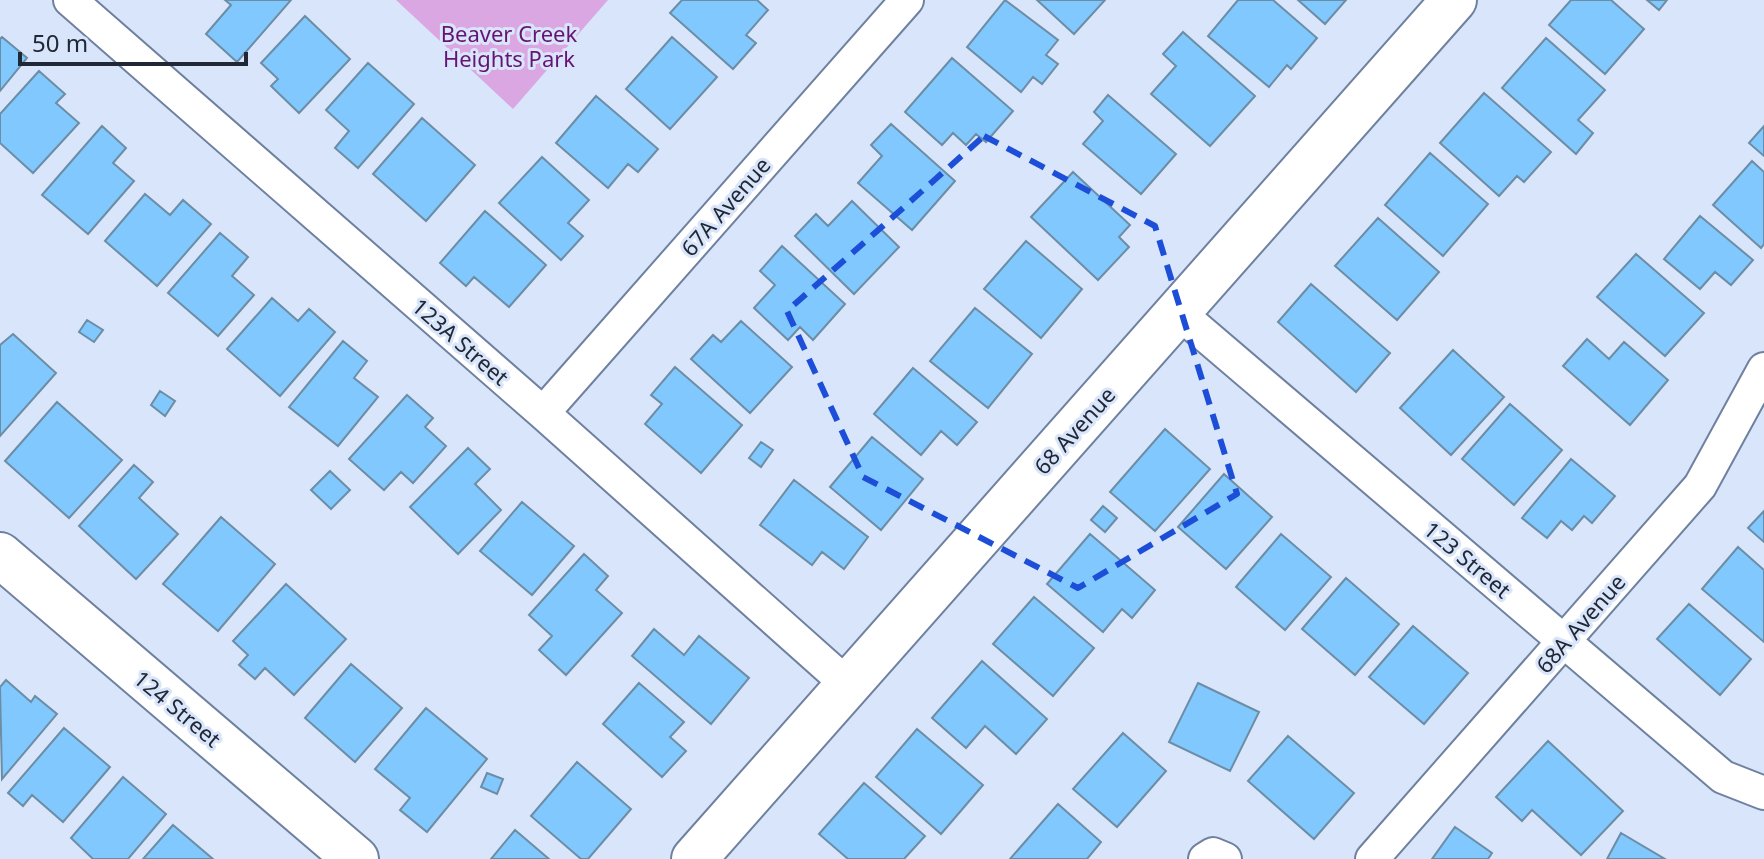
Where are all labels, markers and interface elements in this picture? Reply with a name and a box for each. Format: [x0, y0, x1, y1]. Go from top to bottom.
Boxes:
scale bar [20, 16, 246, 66]
park label: Beaver Creek Heights Park [441, 18, 578, 73]
text: 50 m [32, 26, 88, 59]
street label: 67A Avenue [674, 150, 776, 262]
street label: 123A Street [406, 291, 516, 391]
street label: 68 Avenue [1027, 380, 1121, 480]
street label: 123 Street [1418, 514, 1518, 604]
street label: 68A Avenue [1529, 567, 1631, 679]
street label: 124 Street [128, 663, 228, 753]

